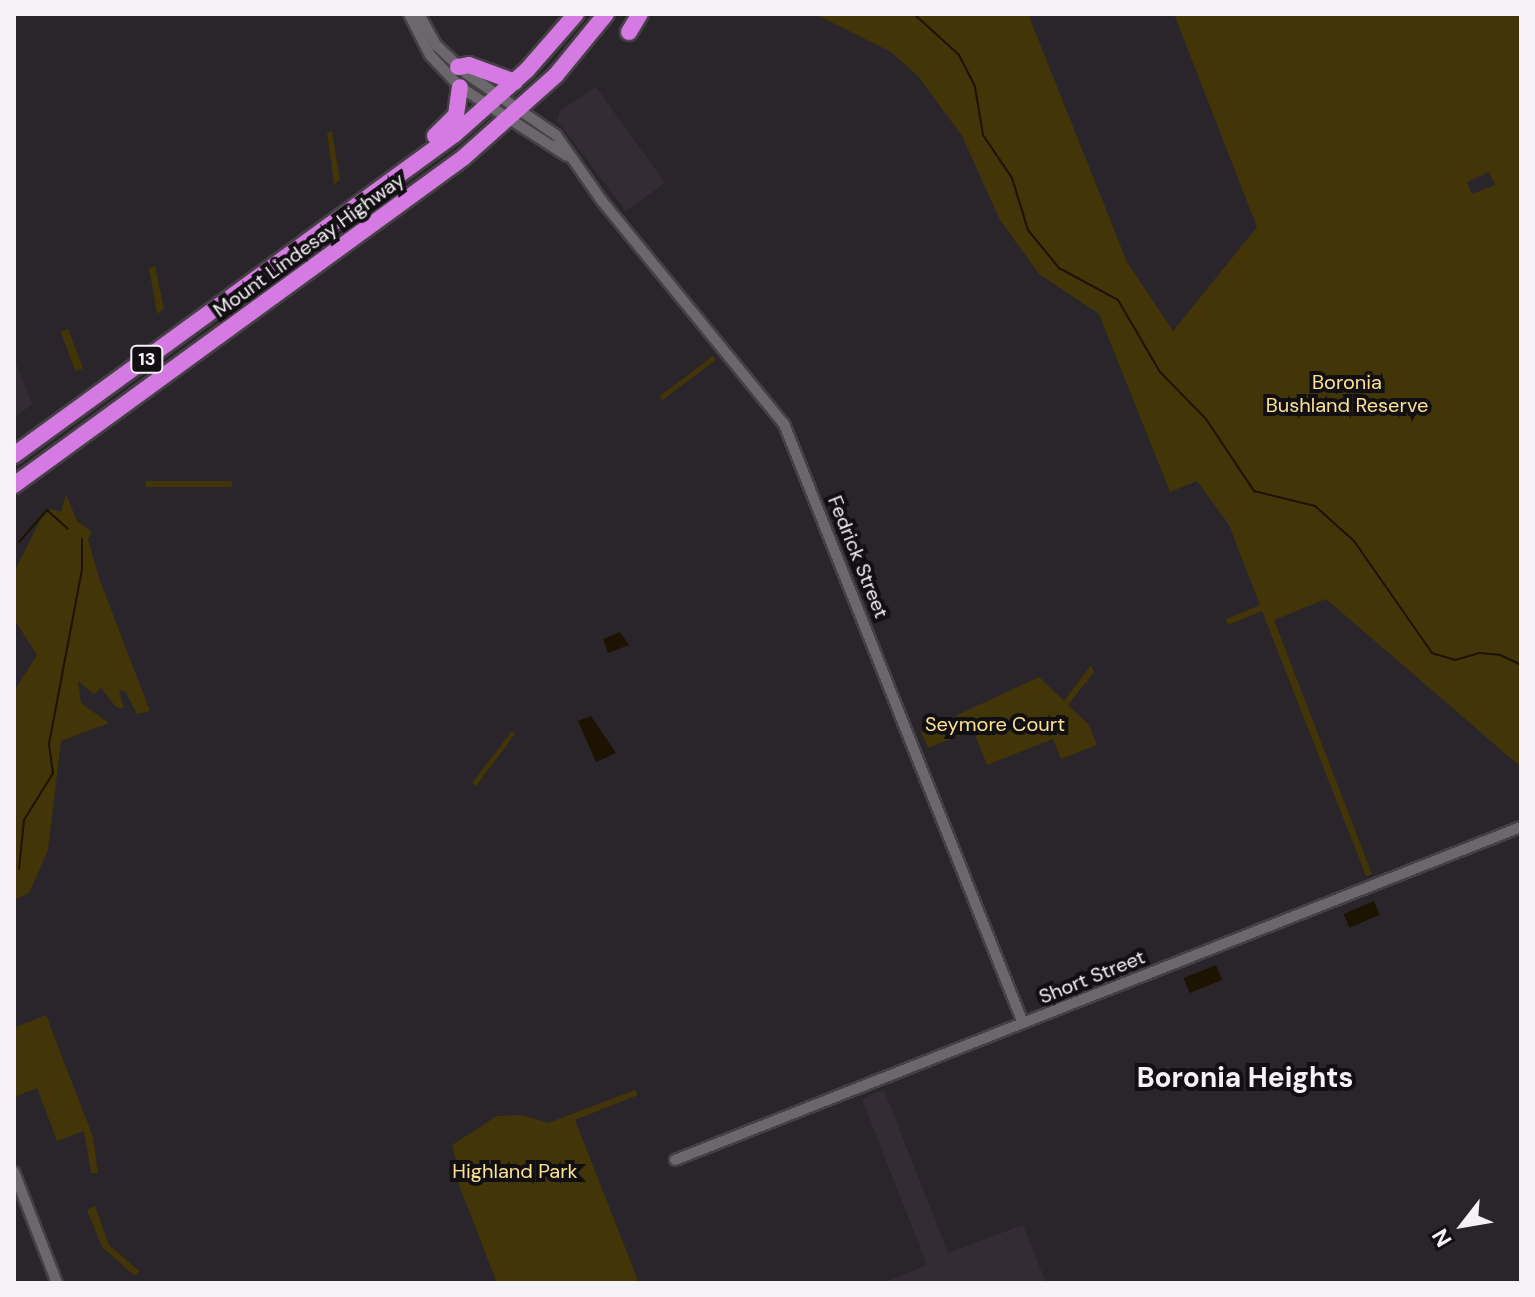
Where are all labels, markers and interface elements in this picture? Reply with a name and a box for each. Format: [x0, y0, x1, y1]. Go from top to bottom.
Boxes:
street label: Mount Lindesay Highway [209, 168, 409, 322]
road number: 13 [129, 345, 165, 373]
park label: Boronia Bushland Reserve [1266, 370, 1428, 417]
street label: Fedrick Street [823, 492, 893, 622]
park label: Seymore Court [925, 712, 1065, 736]
street label: Short Street [1035, 945, 1149, 1009]
district label: Boronia Heights [1137, 1061, 1353, 1095]
park label: Highland Park [452, 1159, 578, 1183]
north arrow [1423, 1185, 1503, 1265]
text: N [1425, 1223, 1459, 1252]

